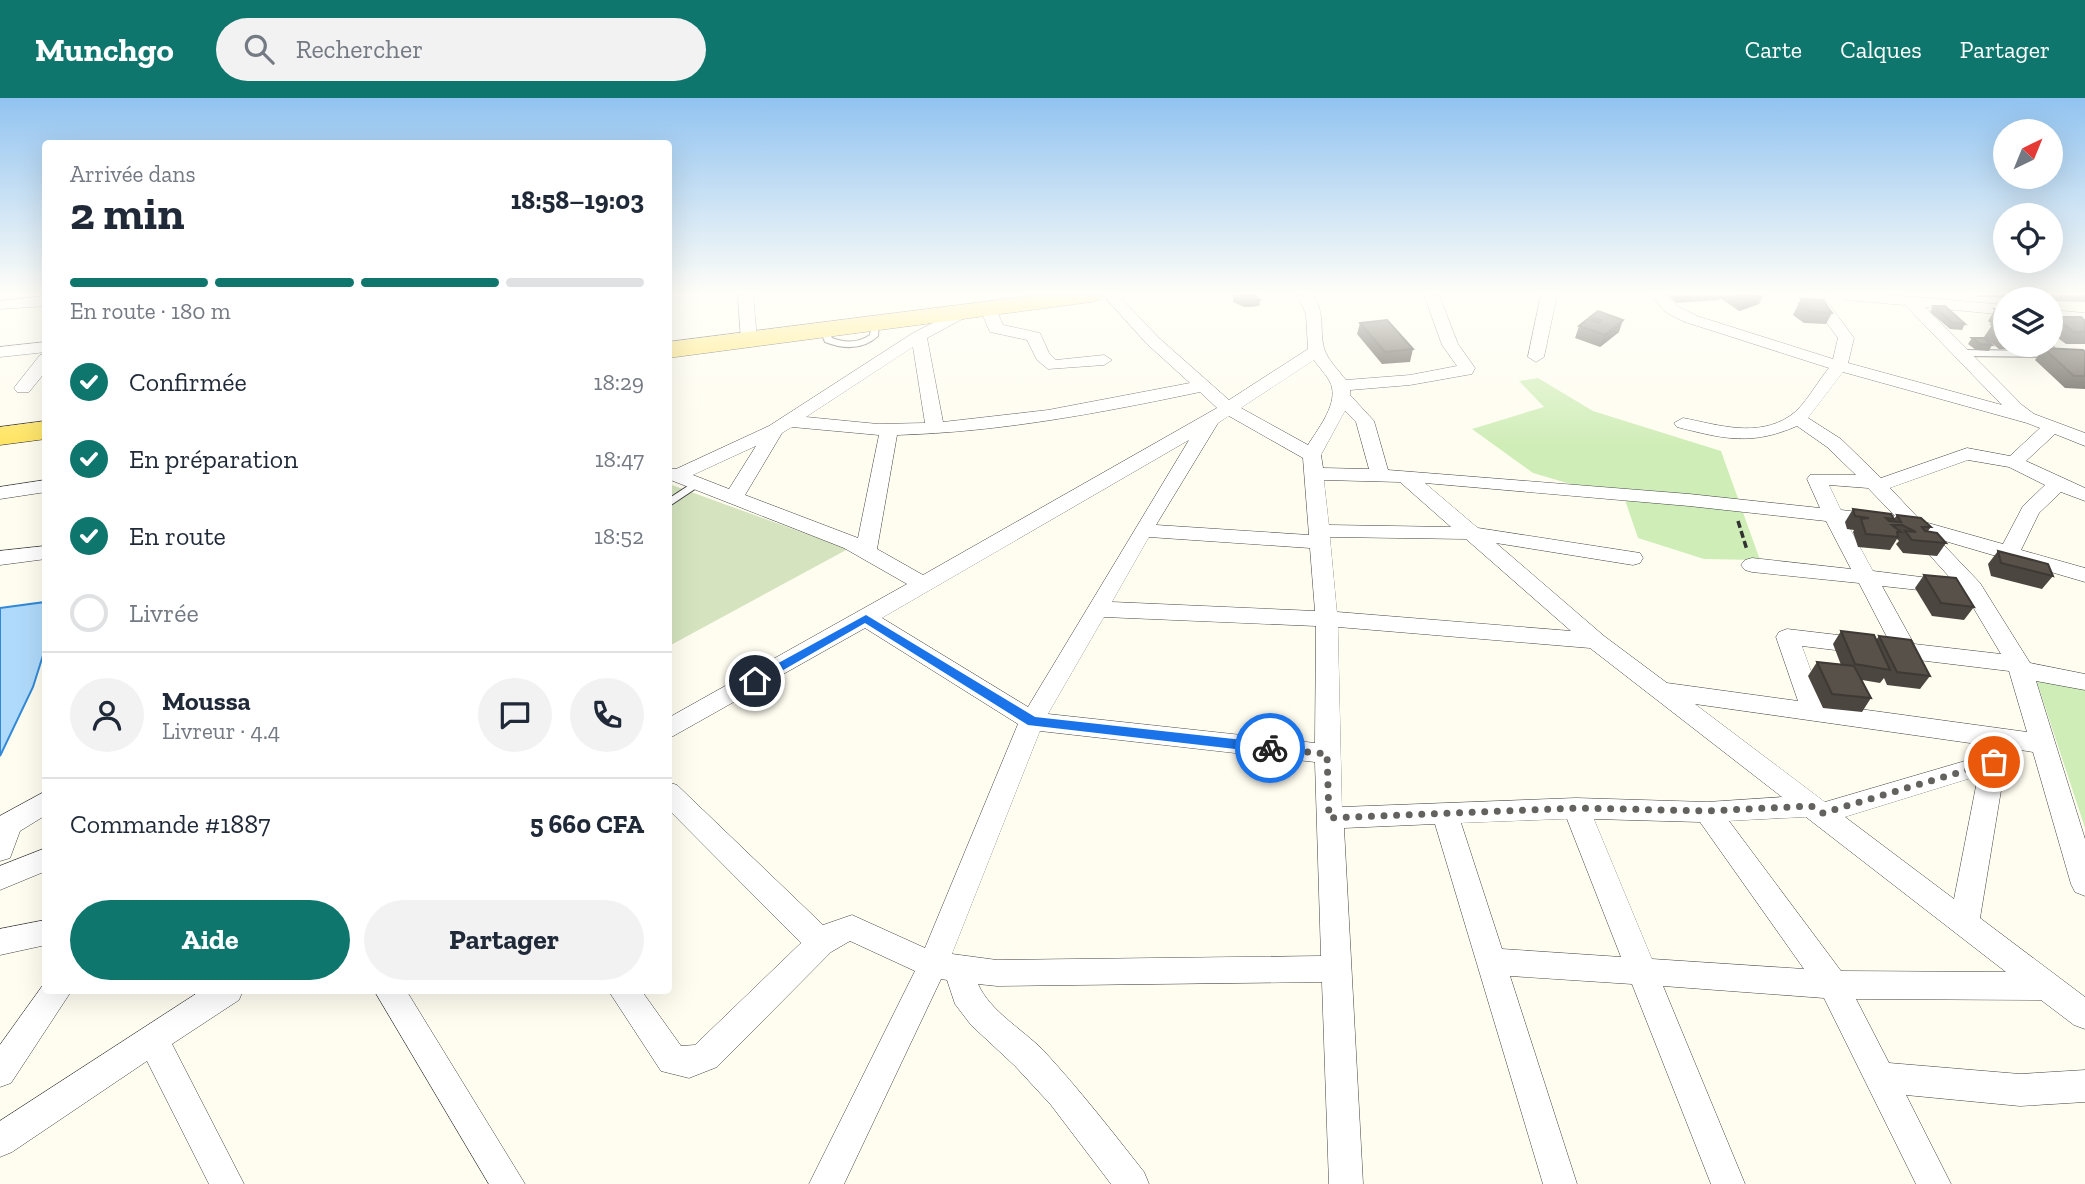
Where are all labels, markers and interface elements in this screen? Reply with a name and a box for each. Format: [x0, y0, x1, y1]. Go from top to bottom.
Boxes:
search box [216, 18, 706, 81]
text: Munchgo [35, 30, 174, 69]
icon: search [240, 30, 278, 68]
text: Rechercher [296, 33, 423, 65]
text: Carte [1745, 35, 1802, 64]
text: Calques [1840, 35, 1922, 64]
text: Partager [1960, 35, 2050, 64]
north arrow [1993, 119, 2063, 189]
map controls [1993, 119, 2063, 357]
text: Arrivée dans [70, 160, 196, 188]
text: 18:58–19:03 [511, 184, 644, 216]
text: 2 min [70, 186, 185, 241]
button: locate [1993, 203, 2063, 273]
button: layers [1993, 287, 2063, 357]
text: En route · 180 m [70, 297, 231, 325]
icon: check [70, 363, 108, 401]
text: Confirmée [129, 366, 247, 398]
text: 18:29 [594, 368, 644, 396]
icon: check [70, 440, 108, 478]
text: En préparation [129, 443, 298, 475]
text: 18:47 [595, 445, 644, 473]
icon: check [70, 517, 108, 555]
text: En route [129, 520, 226, 552]
text: 18:52 [594, 522, 644, 550]
text: Livrée [129, 597, 199, 629]
pin [725, 651, 785, 711]
icon: home [736, 662, 774, 700]
button: person [70, 678, 144, 752]
button: chat [478, 678, 552, 752]
button: phone [570, 678, 644, 752]
text: Moussa [162, 685, 251, 717]
courier [1235, 713, 1305, 783]
text: Livreur · 4.4 [162, 717, 280, 745]
icon: bike [1251, 729, 1289, 767]
pin [1964, 732, 2024, 792]
icon: bag [1975, 743, 2013, 781]
text: Commande #1887 [70, 808, 270, 840]
text: 5 660 CFA [530, 808, 644, 840]
button: Aide [70, 900, 350, 980]
button: Partager [364, 900, 644, 980]

